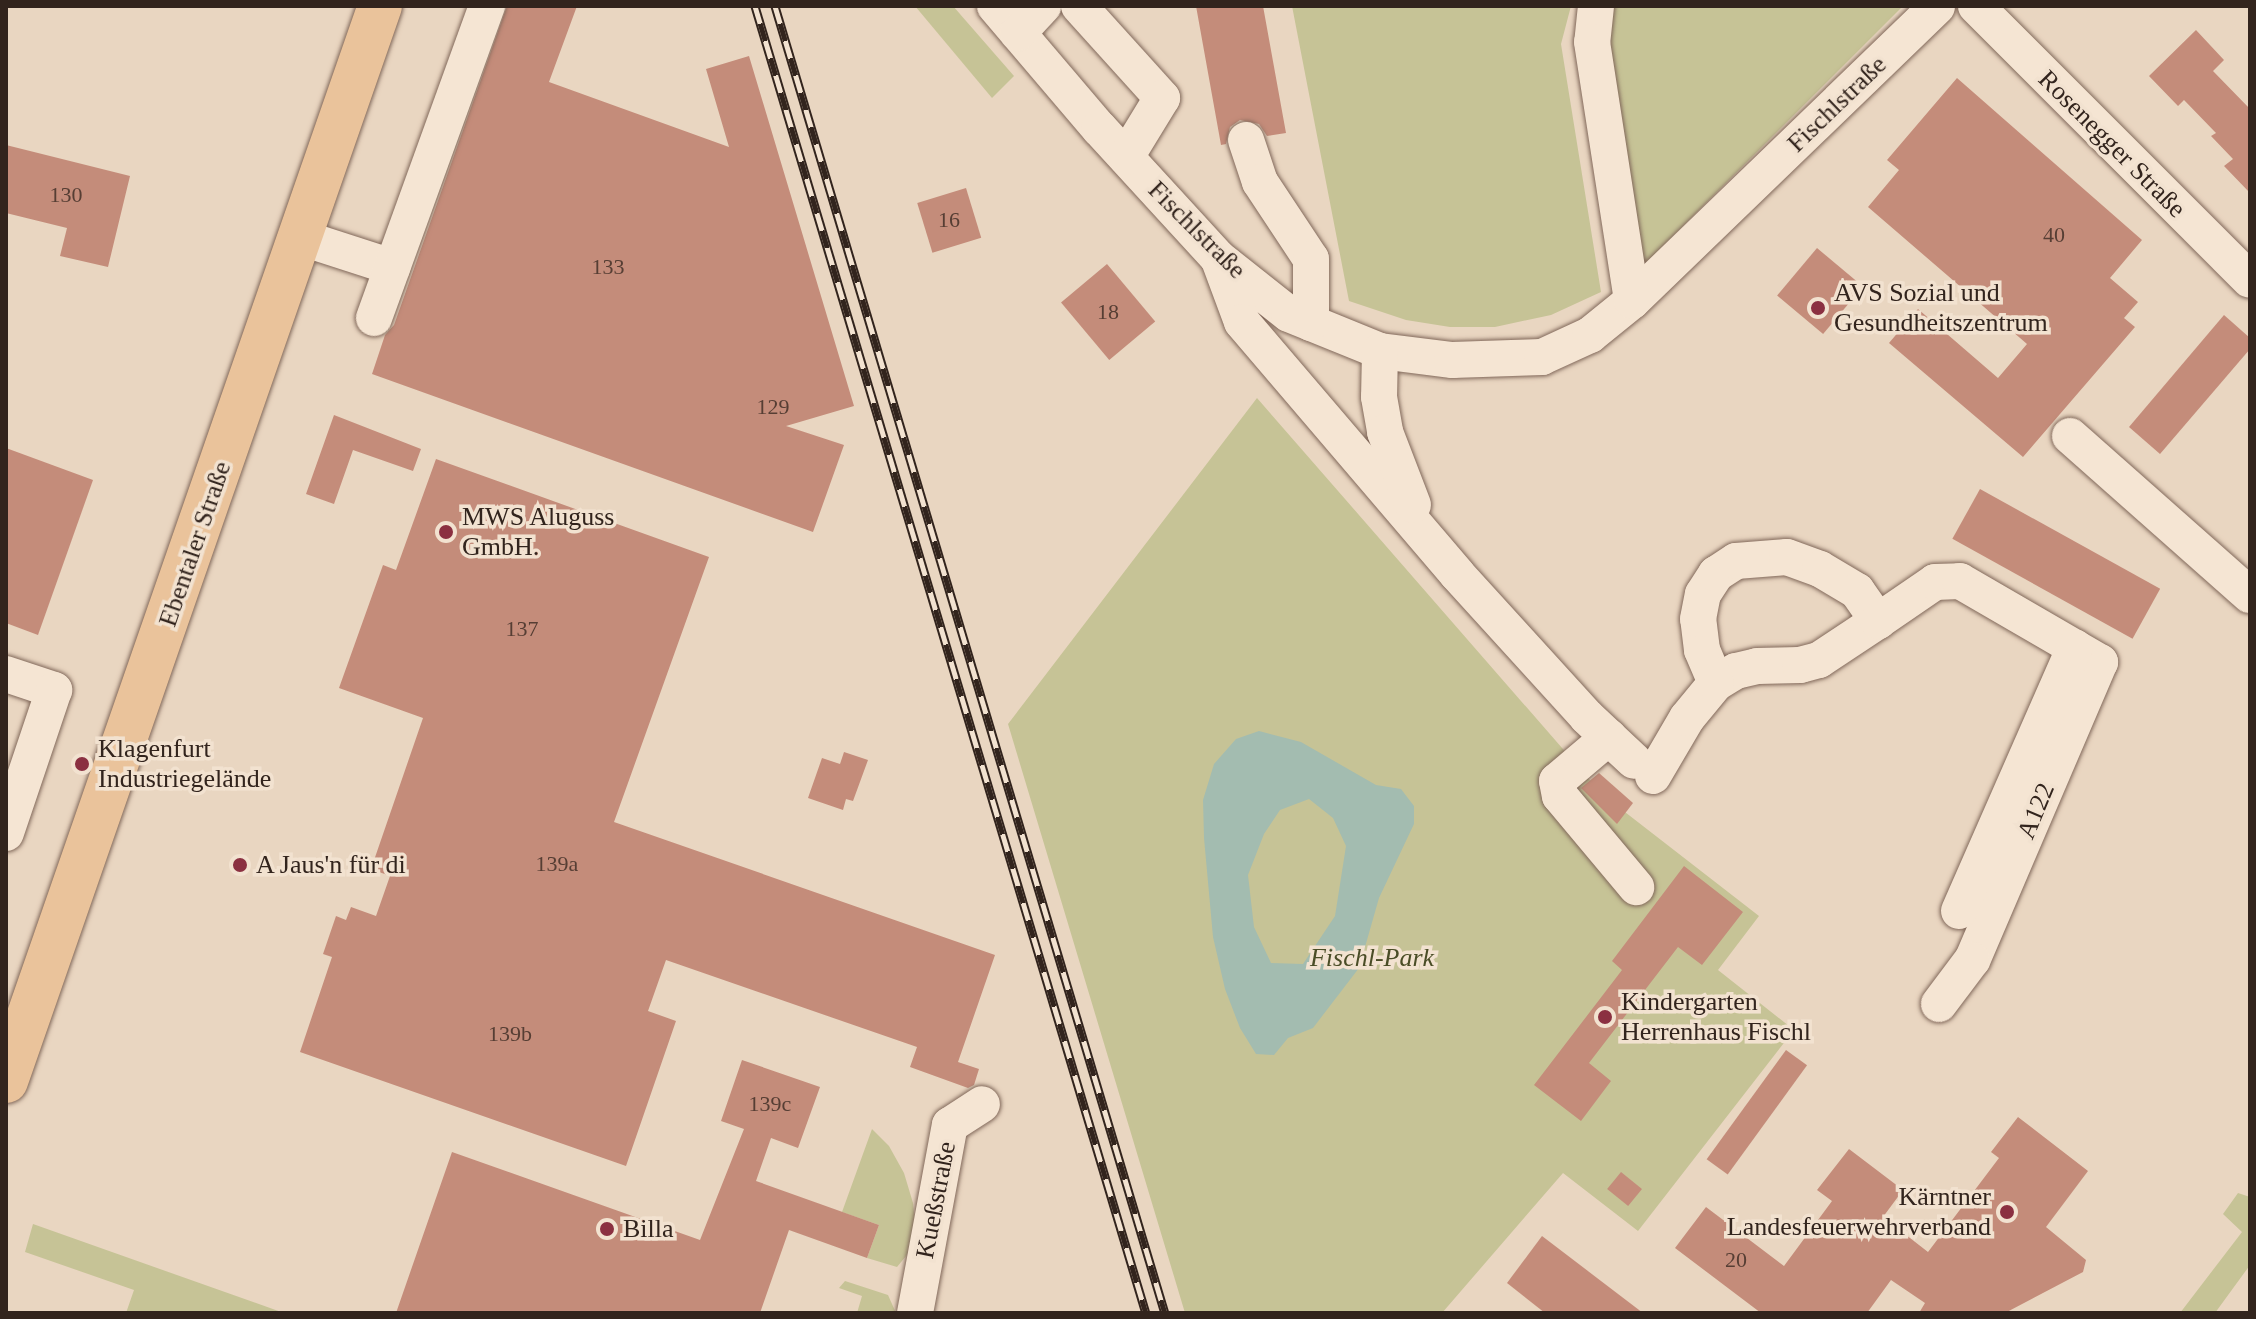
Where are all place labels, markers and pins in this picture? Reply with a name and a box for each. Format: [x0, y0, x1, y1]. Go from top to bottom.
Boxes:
place label: AVS Sozial und Gesundheitszentrum [1834, 277, 2048, 338]
marker: AVS Sozial und Gesundheitszentrum [1809, 299, 1827, 317]
place label: MWS Aluguss GmbH. [462, 501, 616, 562]
marker: MWS Aluguss GmbH. [437, 523, 455, 541]
place label: Klagenfurt Industriegelände [98, 733, 271, 794]
marker: Klagenfurt Industriegelände [73, 755, 91, 773]
place label: A Jaus'n für di [256, 849, 407, 881]
marker: A Jaus'n für di [231, 856, 249, 874]
place label: Kindergarten Herrenhaus Fischl [1621, 986, 1811, 1048]
marker: Kindergarten Herrenhaus Fischl [1596, 1008, 1614, 1026]
place label: Kärntner Landesfeuerwehrverband [1727, 1181, 1991, 1242]
marker: Kärntner Landesfeuerwehrverband [1998, 1203, 2016, 1221]
place label: Billa [623, 1213, 674, 1245]
marker: Billa [598, 1220, 616, 1238]

